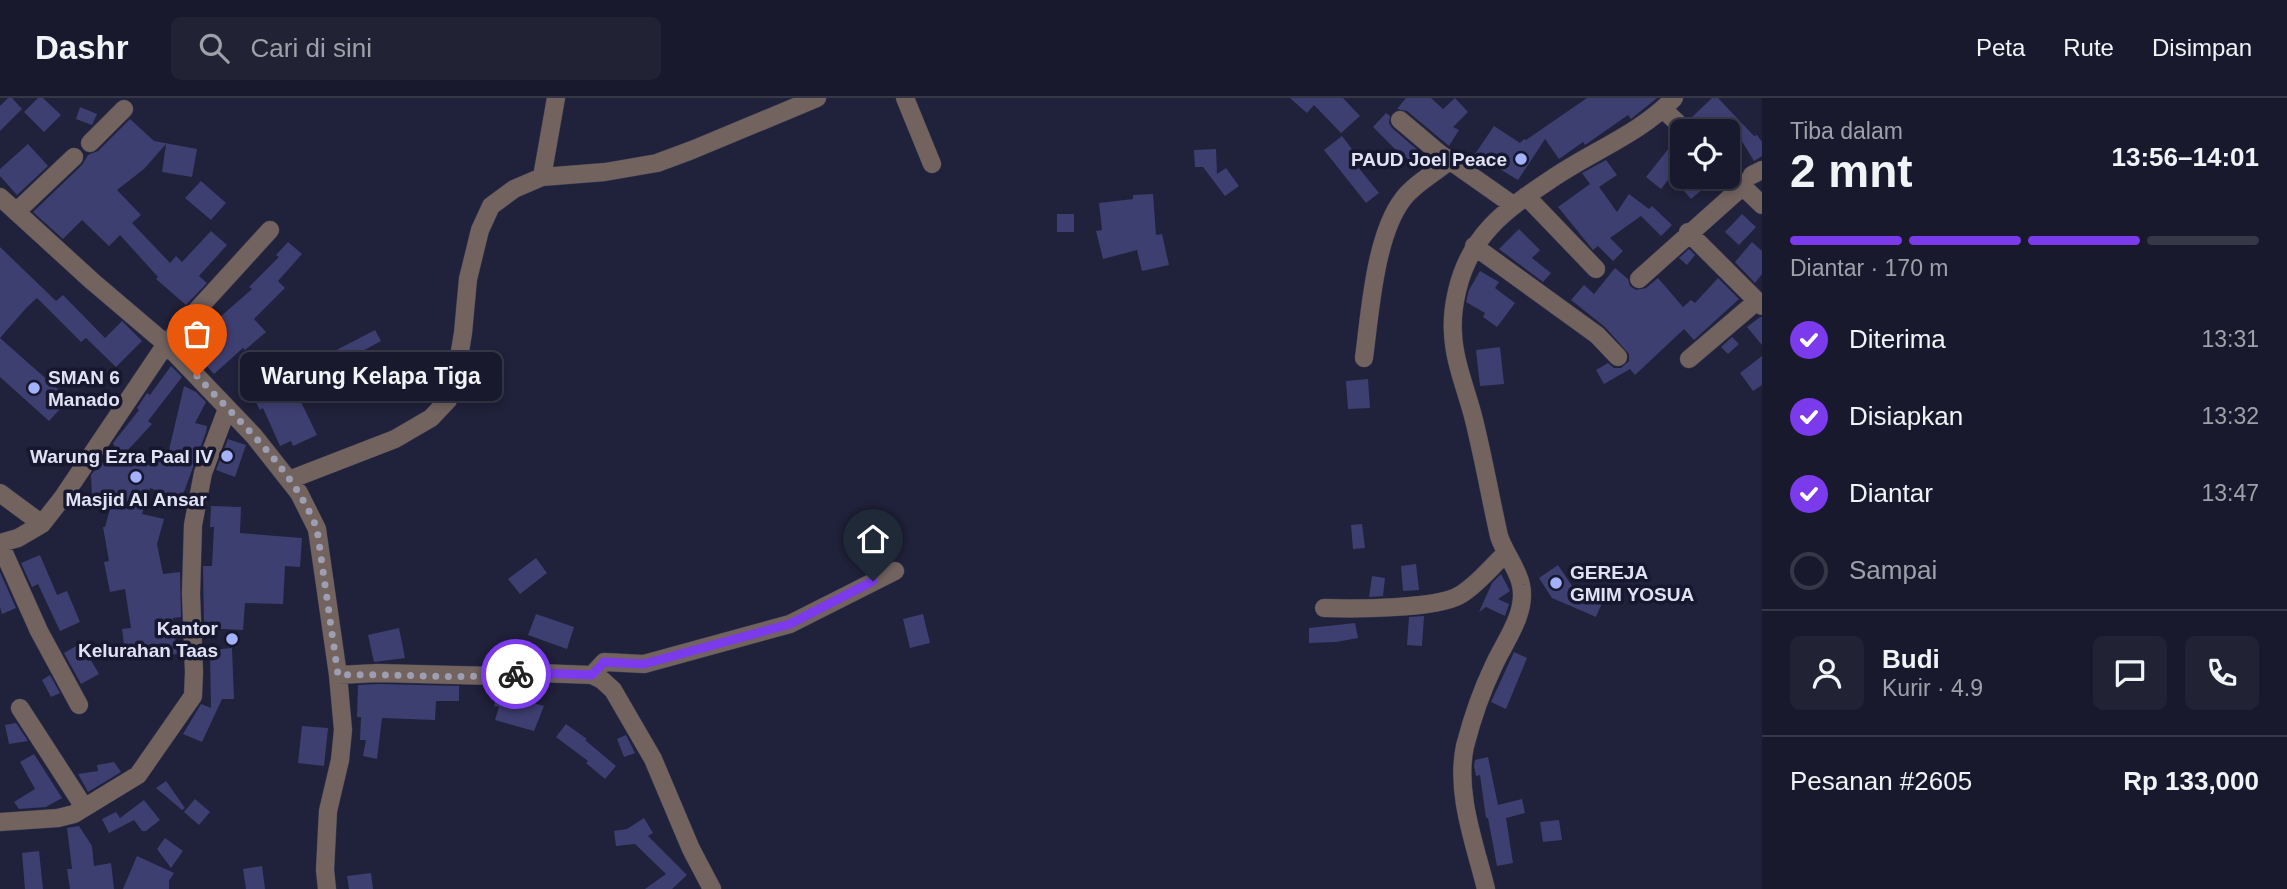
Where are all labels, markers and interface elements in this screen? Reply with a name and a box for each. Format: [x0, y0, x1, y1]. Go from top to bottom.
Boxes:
search box [171, 17, 661, 80]
text: Dashr [35, 29, 129, 66]
icon: search [195, 29, 233, 67]
text: Cari di sini [251, 33, 372, 63]
text: Peta [1976, 34, 2025, 61]
text: Rute [2063, 34, 2114, 61]
text: Disimpan [2152, 34, 2252, 61]
text: Tiba dalam [1790, 118, 1903, 144]
map controls [1670, 119, 1740, 189]
button: locate [1670, 119, 1740, 189]
text: 13:56–14:01 [2112, 142, 2259, 172]
text: 2 mnt [1790, 145, 1913, 197]
place label: PAUD Joel Peace [1351, 149, 1507, 170]
marker: PAUD Joel Peace [1513, 151, 1529, 167]
text: Diantar · 170 m [1790, 255, 1949, 281]
pin [167, 304, 227, 376]
icon: bag [178, 315, 216, 353]
icon: check [1790, 321, 1828, 359]
text: Diterima [1849, 324, 1946, 354]
text: 13:31 [2201, 326, 2259, 352]
callout: Warung Kelapa Tiga [239, 352, 502, 400]
text: Warung Kelapa Tiga [261, 363, 481, 389]
place label: SMAN 6 Manado [48, 367, 120, 410]
marker: SMAN 6 Manado [26, 380, 42, 396]
icon: check [1790, 398, 1828, 436]
text: Disiapkan [1849, 401, 1963, 431]
text: 13:32 [2201, 403, 2259, 429]
place label: Warung Ezra Paal IV [30, 446, 213, 467]
marker: Warung Ezra Paal IV [219, 448, 235, 464]
marker: Masjid Al Ansar [128, 469, 144, 485]
icon: check [1790, 475, 1828, 513]
text: Diantar [1849, 478, 1933, 508]
text: 13:47 [2201, 480, 2259, 506]
place label: Masjid Al Ansar [65, 489, 207, 510]
pin [843, 509, 903, 581]
icon: home [854, 520, 892, 558]
text: Sampai [1849, 555, 1937, 585]
place label: GEREJA GMIM YOSUA [1570, 562, 1694, 605]
marker: GEREJA GMIM YOSUA [1548, 575, 1564, 591]
place label: Kantor Kelurahan Taas [78, 618, 219, 661]
marker: Kantor Kelurahan Taas [224, 631, 240, 647]
button: person [1790, 636, 1864, 710]
button: chat [2093, 636, 2167, 710]
button: phone [2185, 636, 2259, 710]
courier [481, 639, 551, 709]
text: Budi [1882, 644, 1940, 674]
icon: bike [497, 655, 535, 693]
text: Kurir · 4.9 [1882, 675, 1983, 701]
text: Pesanan #2605 [1790, 766, 1972, 796]
text: Rp 133,000 [2123, 766, 2259, 796]

